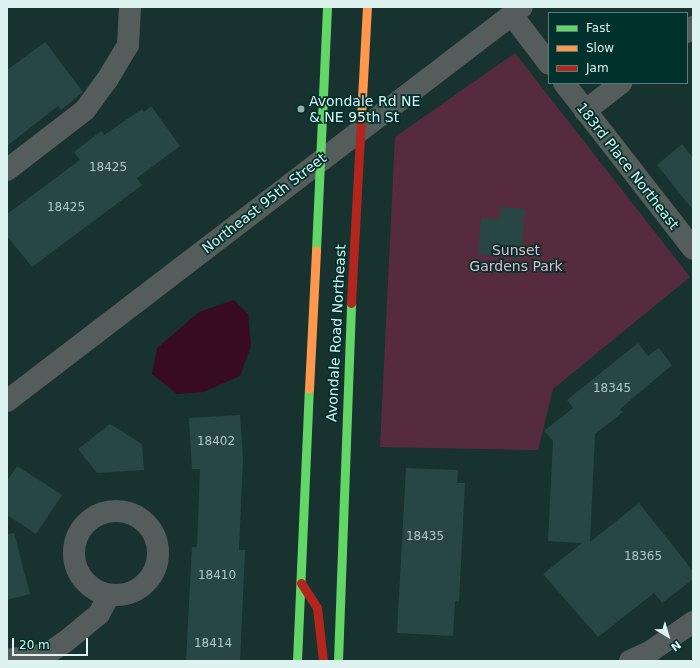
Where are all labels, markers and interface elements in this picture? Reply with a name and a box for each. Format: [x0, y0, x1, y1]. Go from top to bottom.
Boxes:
legend [548, 12, 688, 84]
text: Fast [586, 21, 610, 35]
text: Slow [586, 41, 614, 55]
text: Jam [586, 61, 609, 75]
place label: Avondale Rd NE & NE 95th St [309, 93, 420, 126]
street label: 183rd Place Northeast [573, 99, 683, 233]
marker: Avondale Rd NE & NE 95th St [296, 104, 306, 114]
street label: Northeast 95th Street [199, 149, 329, 257]
house number: 18425 [89, 161, 127, 175]
house number: 18425 [47, 201, 85, 215]
park label: Sunset Gardens Park [469, 242, 563, 274]
street label: Avondale Road Northeast [323, 244, 349, 422]
house number: 18345 [593, 382, 631, 396]
house number: 18402 [197, 435, 235, 449]
house number: 18435 [406, 530, 444, 544]
house number: 18365 [624, 550, 662, 564]
house number: 18410 [198, 569, 236, 583]
north arrow [648, 616, 688, 656]
scale bar [14, 630, 90, 656]
house number: 18414 [194, 637, 232, 651]
text: 20 m [19, 638, 50, 652]
text: N [668, 638, 683, 654]

